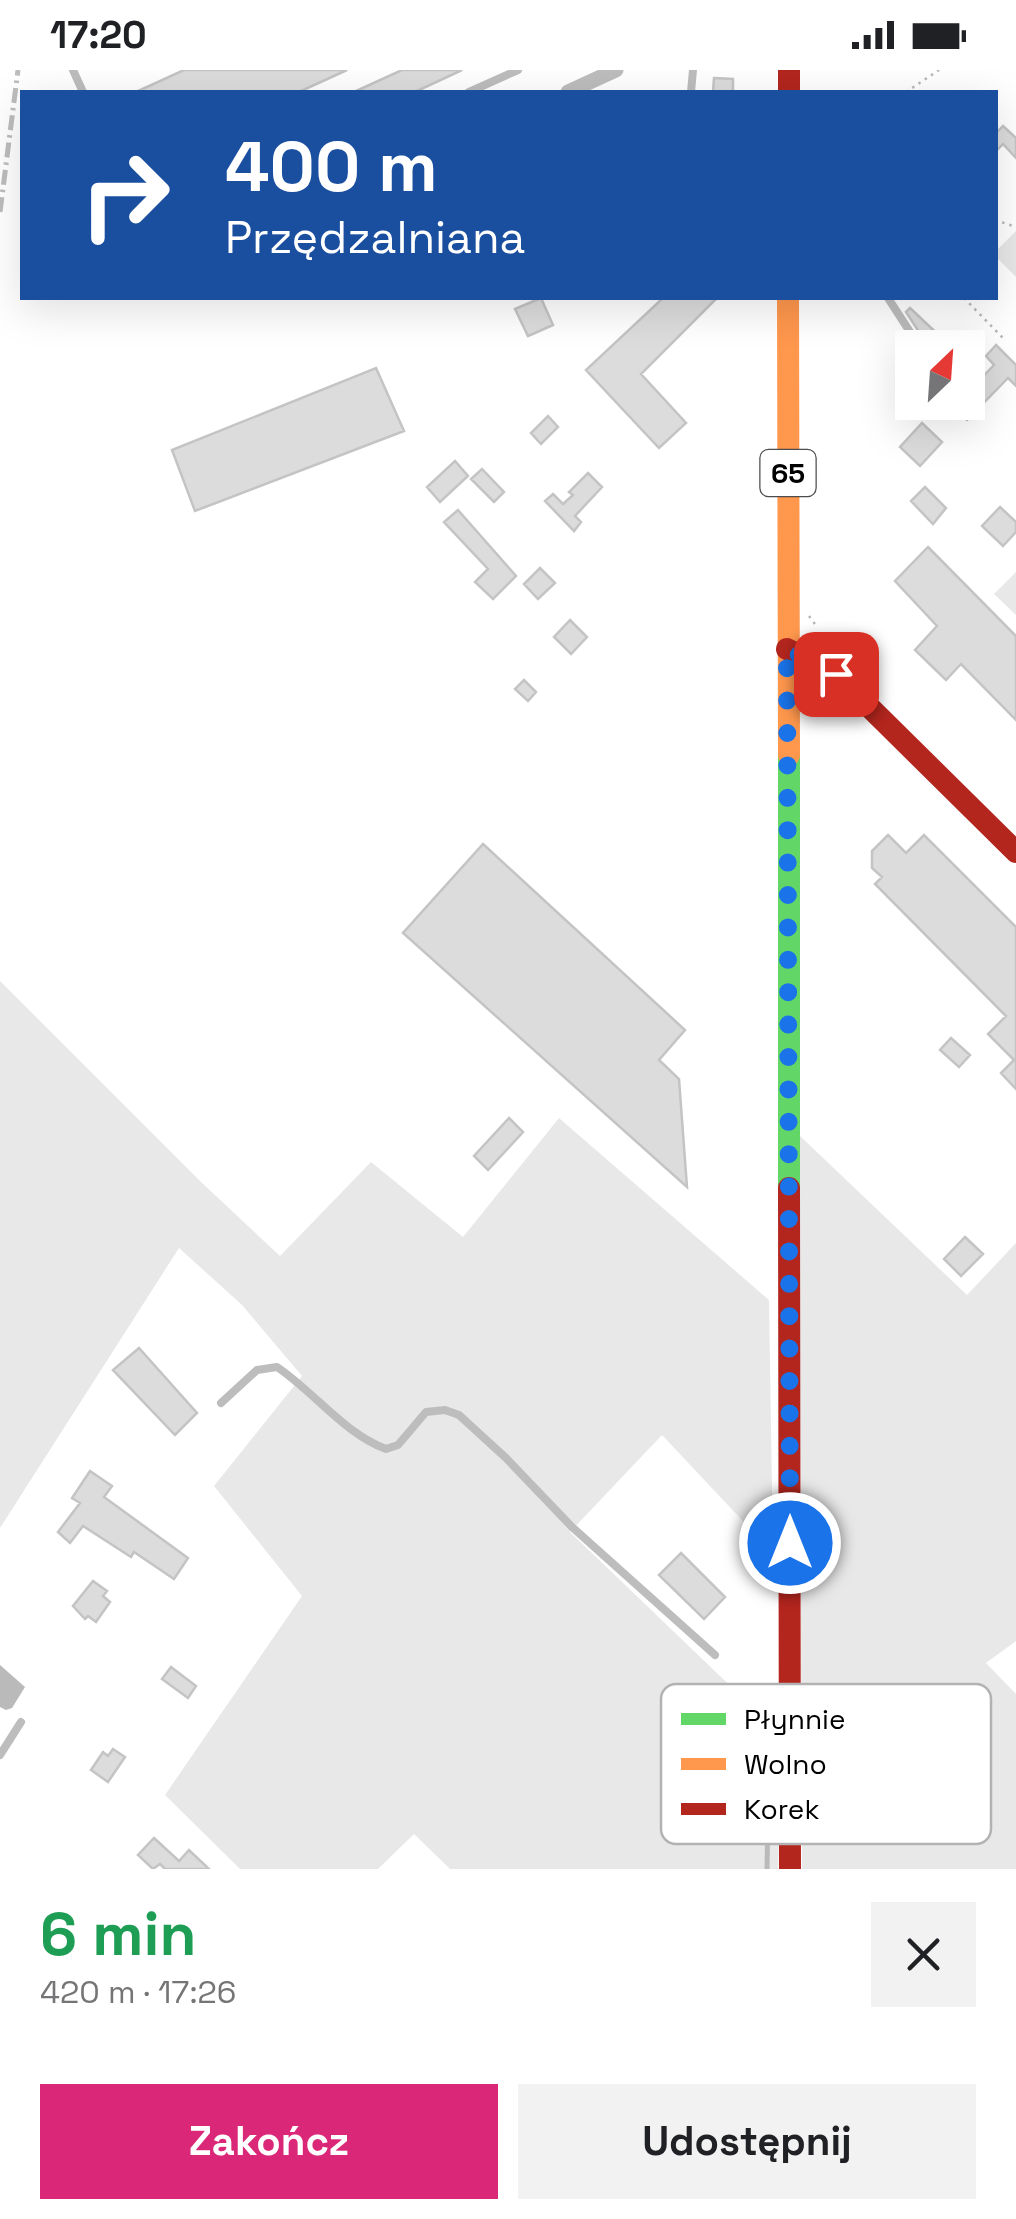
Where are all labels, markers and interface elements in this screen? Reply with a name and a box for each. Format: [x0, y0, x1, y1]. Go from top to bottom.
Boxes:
text: 17:20 [50, 11, 147, 59]
text: 400 m [225, 122, 438, 211]
icon: right [60, 130, 190, 260]
text: Przędzalniana [225, 209, 525, 266]
north arrow [895, 330, 985, 420]
map controls [895, 330, 985, 420]
road number: 65 [760, 450, 816, 496]
pin [794, 632, 879, 717]
icon: arrive [809, 647, 864, 702]
position arrow [738, 1491, 842, 1595]
legend [661, 1684, 991, 1844]
text: Płynnie [744, 1701, 846, 1737]
text: Wolno [744, 1746, 827, 1782]
text: Korek [744, 1791, 820, 1827]
text: 6 min [40, 1896, 196, 1973]
button: close [871, 1902, 976, 2007]
text: 420 m · 17:26 [40, 1972, 236, 2012]
button: Zakończ [40, 2084, 498, 2199]
button: Udostępnij [518, 2084, 976, 2199]

